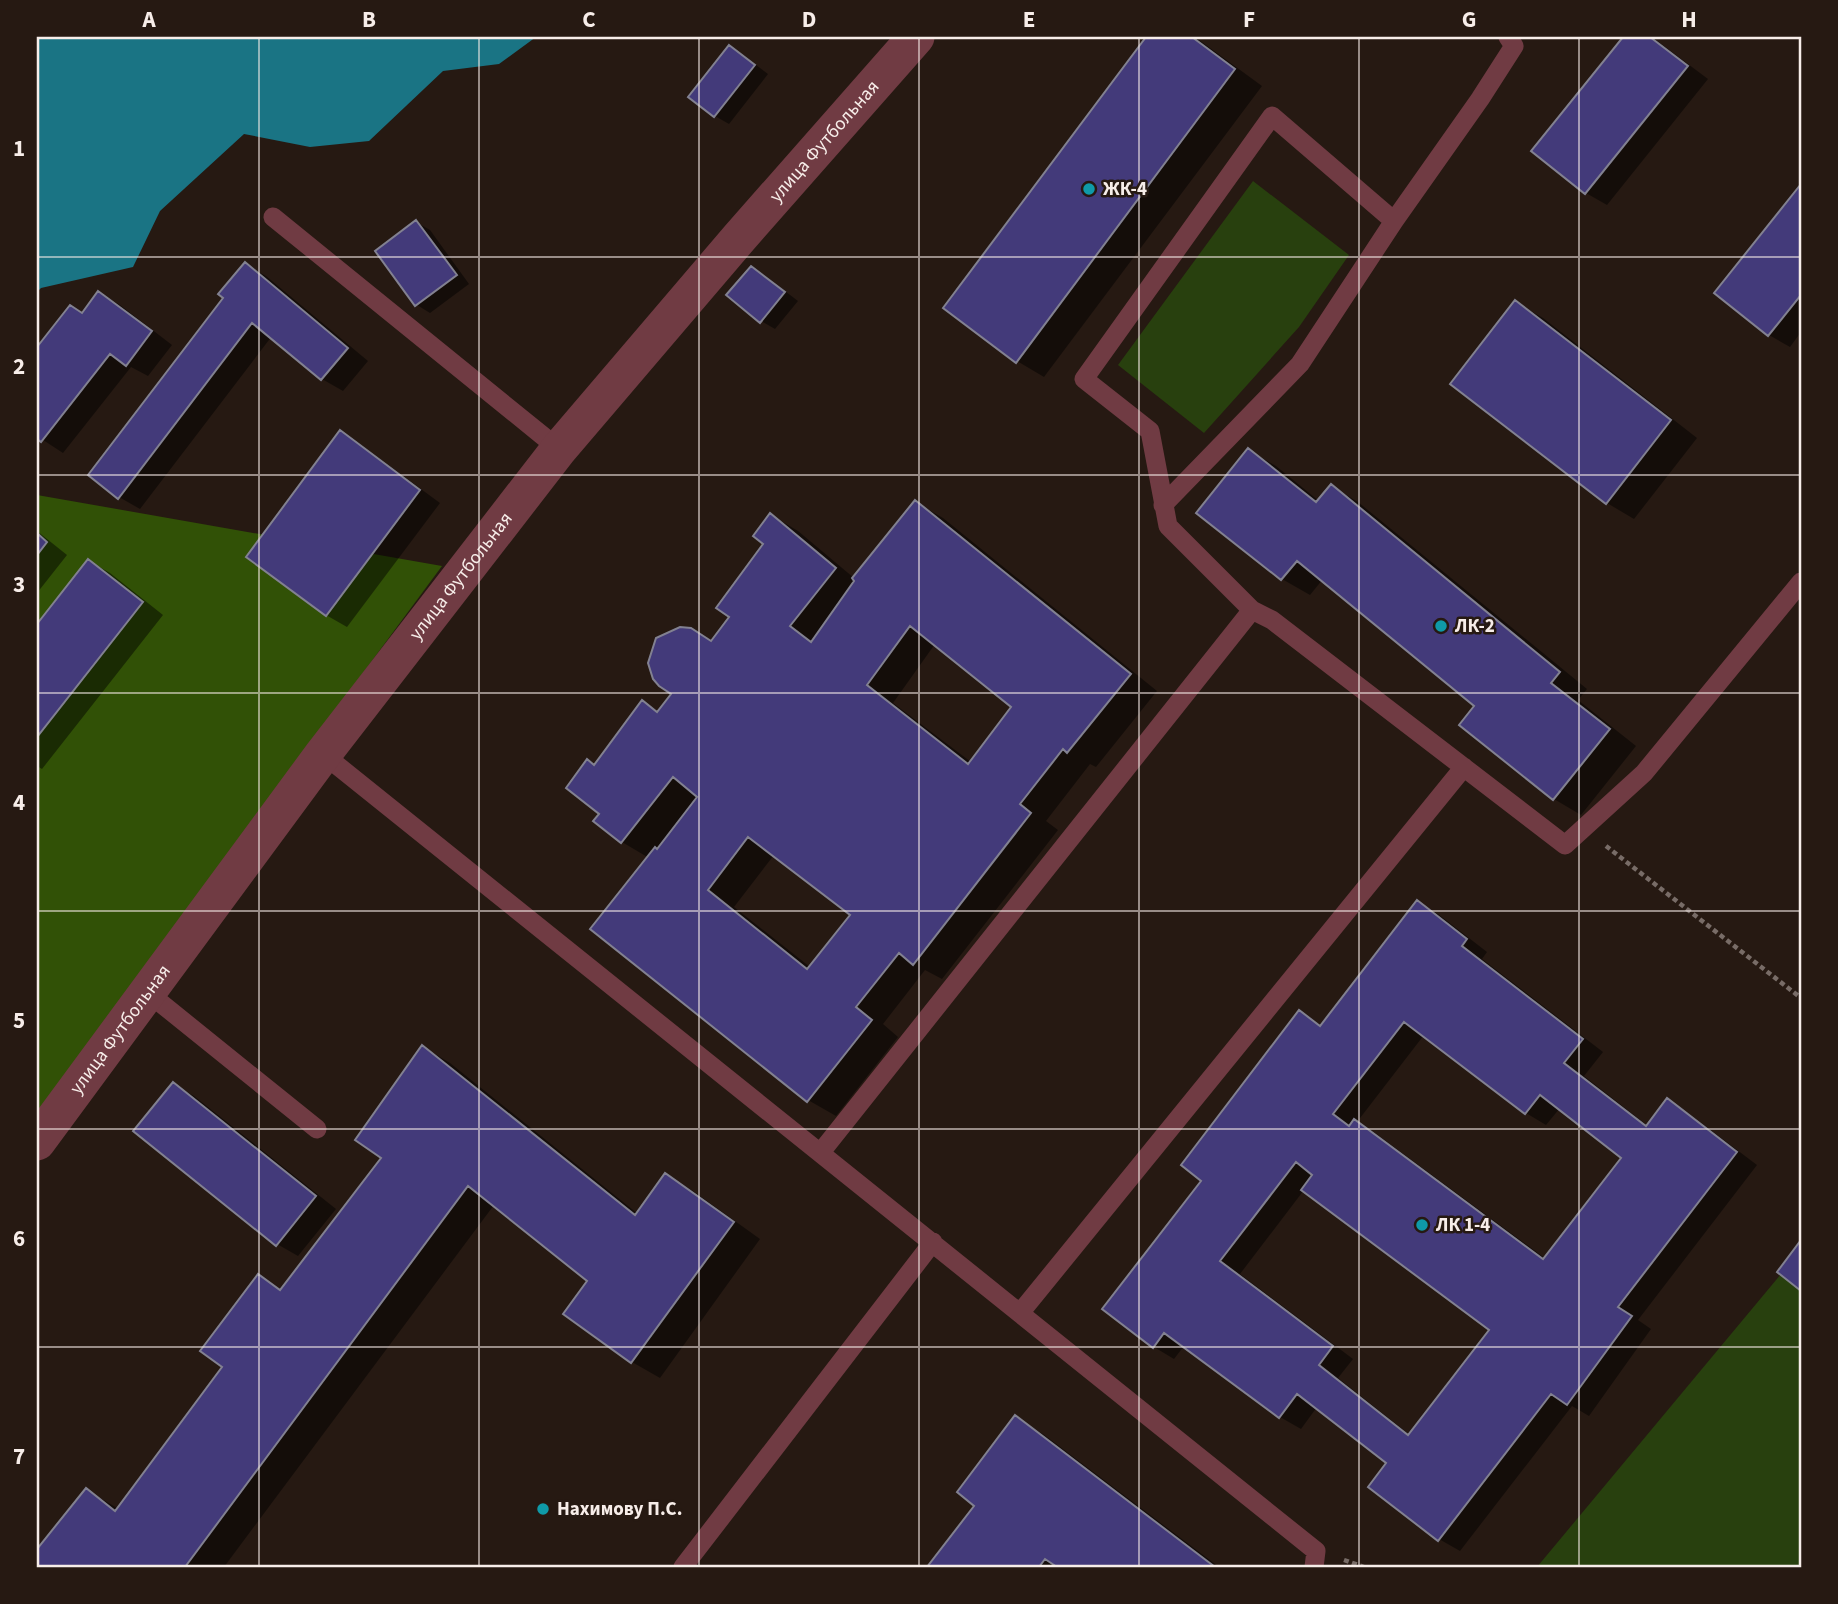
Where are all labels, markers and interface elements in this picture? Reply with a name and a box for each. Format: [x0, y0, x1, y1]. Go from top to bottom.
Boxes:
text: A [141, 3, 156, 36]
text: B [362, 3, 376, 36]
text: C [582, 3, 596, 36]
text: D [802, 3, 816, 36]
text: E [1023, 3, 1035, 36]
text: F [1243, 3, 1255, 36]
text: G [1462, 3, 1476, 36]
text: H [1681, 3, 1697, 36]
street label: улица Футбольная [763, 74, 886, 208]
text: 1 [13, 132, 25, 165]
place label: ЖК-4 [1103, 176, 1147, 203]
marker: ЖК-4 [1081, 181, 1097, 197]
text: 2 [13, 350, 25, 383]
street label: улица Футбольная [402, 506, 519, 646]
text: 3 [13, 568, 25, 601]
place label: ЛК-2 [1454, 613, 1495, 640]
marker: ЛК-2 [1433, 618, 1449, 634]
text: 4 [13, 786, 25, 819]
street label: улица Футбольная [63, 959, 177, 1100]
text: 5 [13, 1004, 25, 1037]
place label: ЛК 1-4 [1435, 1212, 1490, 1239]
marker: ЛК 1-4 [1414, 1217, 1430, 1233]
text: 6 [13, 1222, 25, 1255]
text: 7 [13, 1440, 25, 1473]
place label: Нахимову П.С. [557, 1496, 682, 1523]
marker: Нахимову П.С. [535, 1501, 551, 1517]

